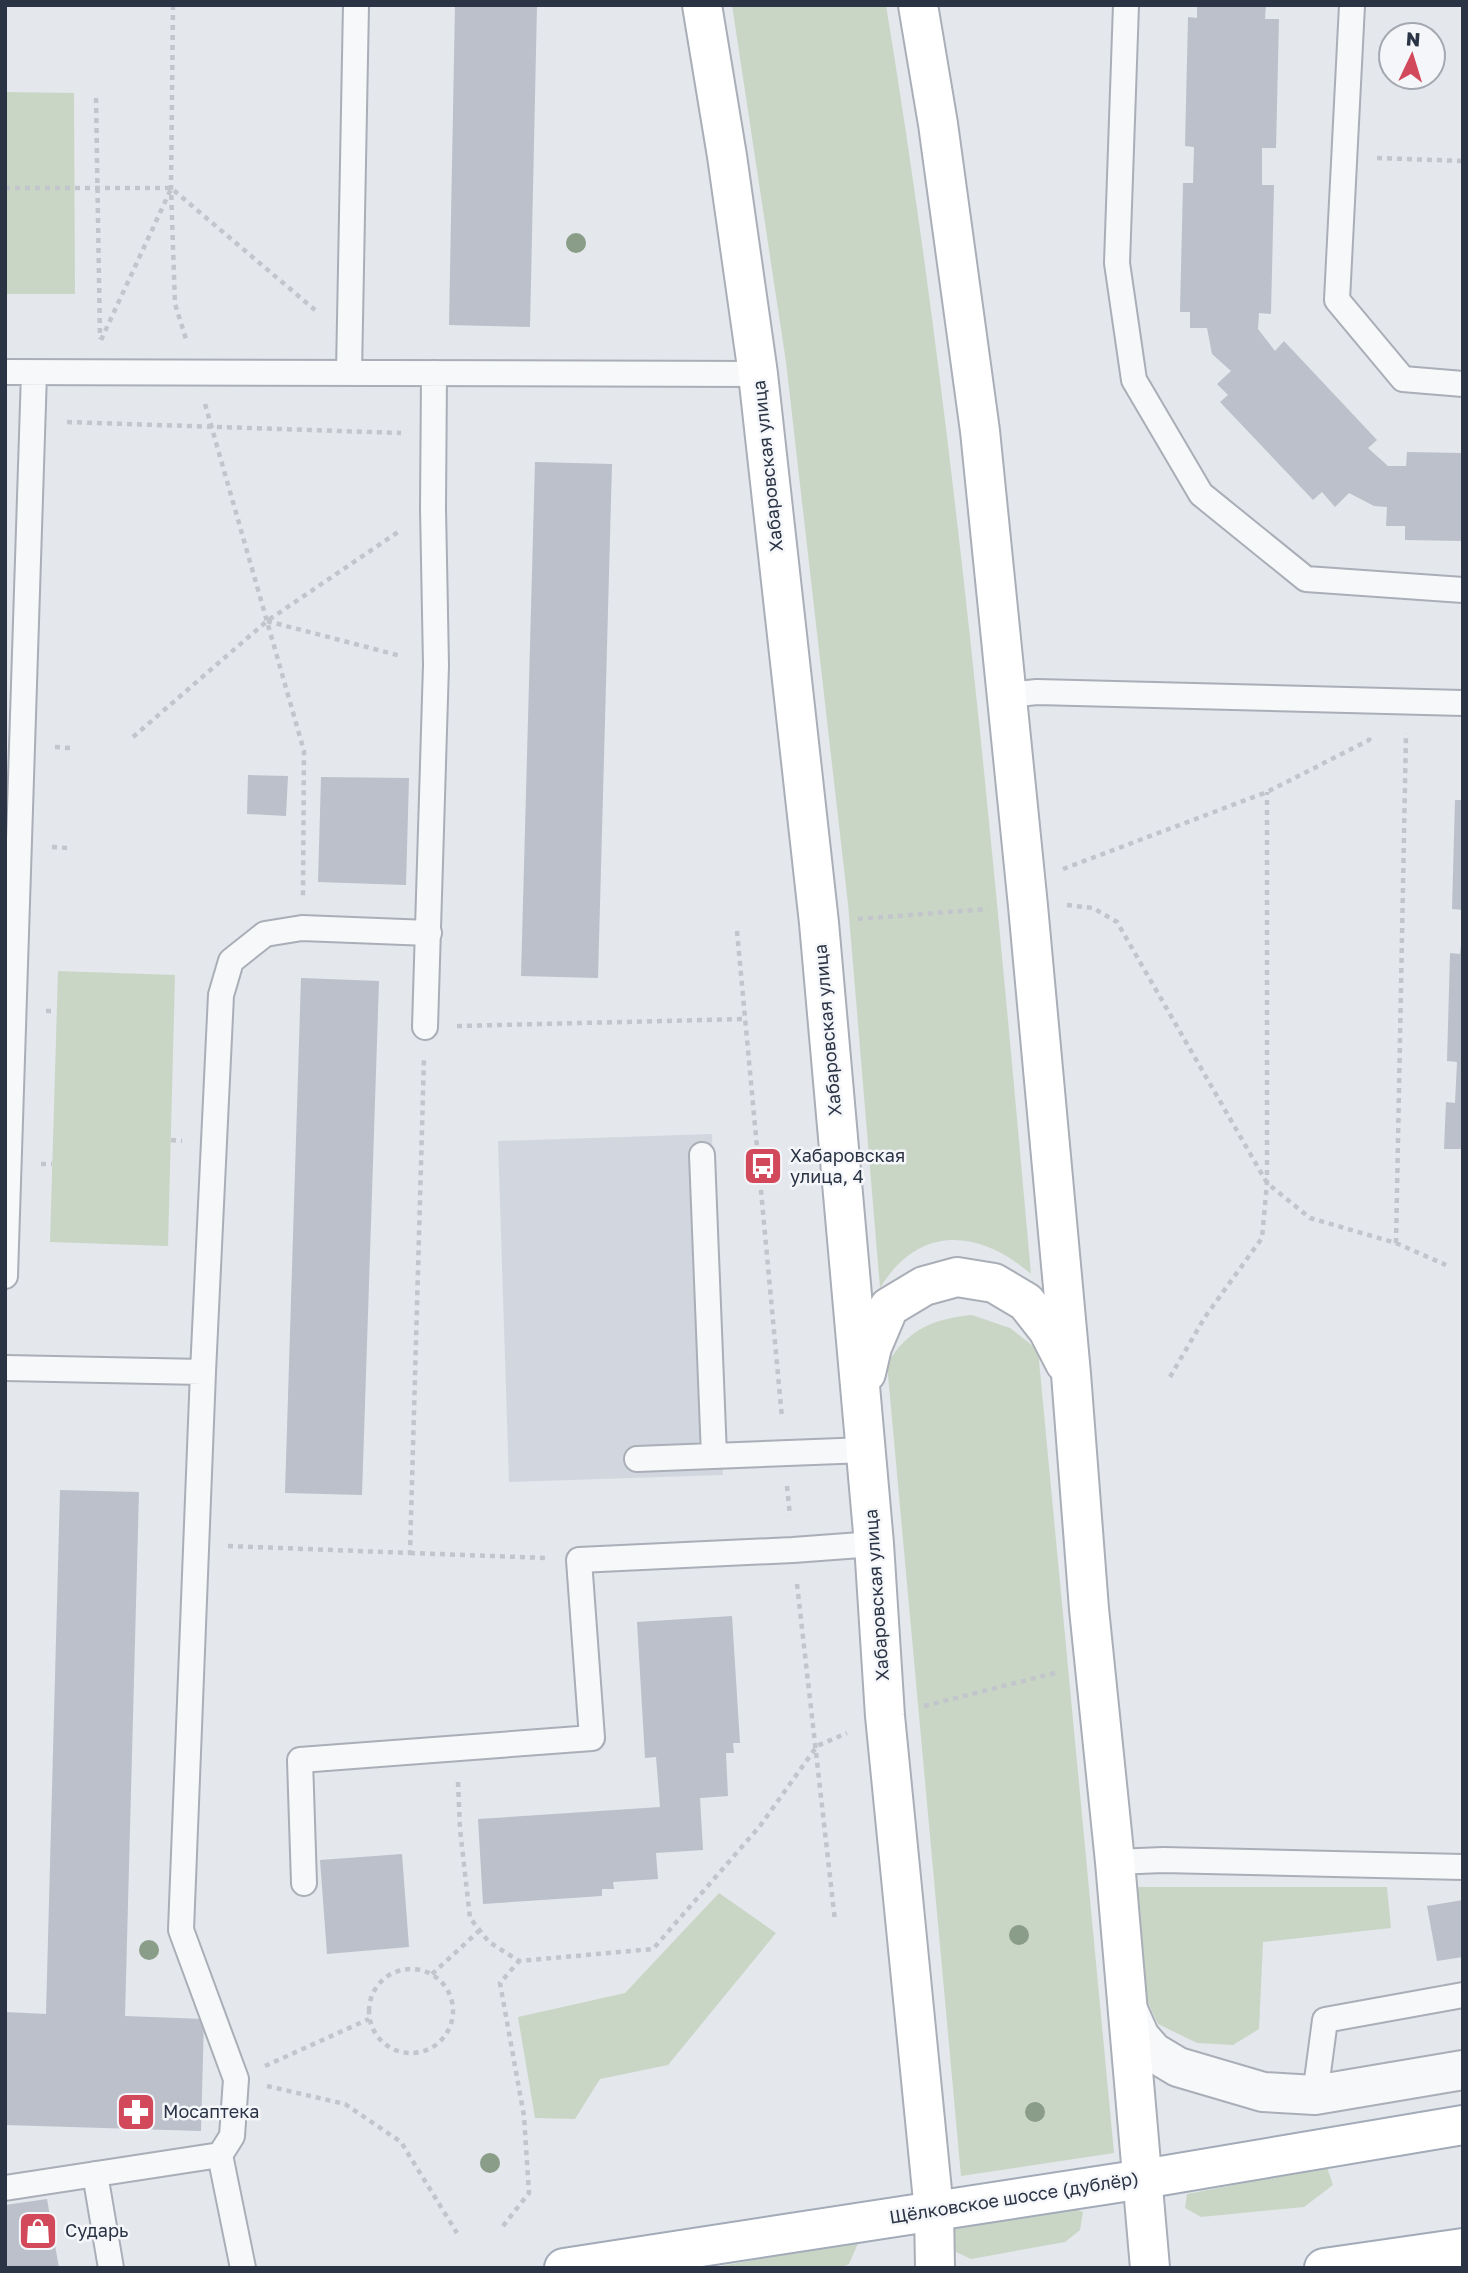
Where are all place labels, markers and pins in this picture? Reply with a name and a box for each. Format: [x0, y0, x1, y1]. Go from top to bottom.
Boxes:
place label: Хабаровская улица, 4 [790, 1144, 905, 1187]
bus stop icon: Хабаровская улица, 4 [742, 1145, 784, 1187]
pharmacy icon: Мосаптека [115, 2091, 157, 2133]
place label: Мосаптека [163, 2100, 259, 2122]
shop icon: Сударь [17, 2210, 59, 2252]
place label: Сударь [65, 2219, 129, 2241]

